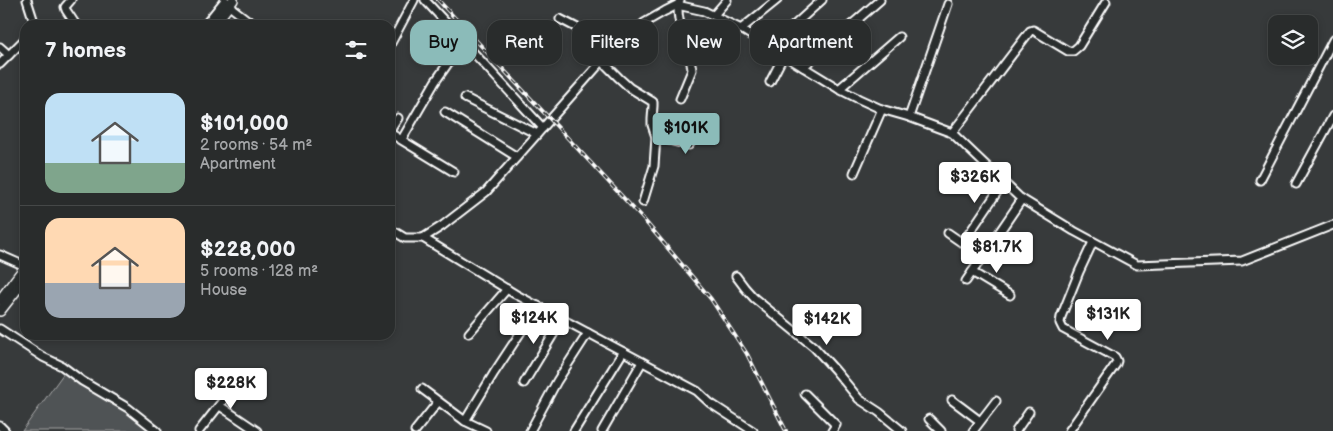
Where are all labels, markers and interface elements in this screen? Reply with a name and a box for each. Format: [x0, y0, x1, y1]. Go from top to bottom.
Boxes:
map controls [1268, 15, 1318, 65]
button: layers [1268, 15, 1318, 65]
chip: Buy [410, 20, 477, 65]
chip: Rent [487, 20, 562, 65]
chip: Filters [572, 20, 658, 65]
chip: New [668, 20, 740, 65]
chip: Apartment [750, 20, 871, 65]
icon: filters [342, 36, 370, 64]
text: 7 homes [45, 38, 126, 63]
text: $101,000 [200, 111, 289, 136]
pin: $101K [651, 112, 721, 155]
icon: home [85, 113, 145, 173]
text: $101K [664, 119, 708, 138]
text: 2 rooms · 54 m² [200, 136, 312, 155]
text: Apartment [200, 155, 276, 174]
pin: $326K [940, 162, 1010, 204]
text: $326K [950, 168, 1000, 187]
pin: $81.7K [956, 232, 1038, 274]
text: $228,000 [200, 237, 296, 262]
icon: home [85, 238, 145, 298]
text: $81.7K [972, 238, 1022, 257]
text: 5 rooms · 128 m² [200, 262, 318, 281]
text: House [200, 281, 247, 300]
pin: $131K [1073, 298, 1143, 341]
pin: $124K [499, 302, 569, 345]
pin: $142K [792, 304, 862, 346]
text: $131K [1086, 305, 1130, 324]
text: $124K [511, 309, 557, 328]
text: $142K [803, 310, 851, 329]
pin: $228K [196, 368, 266, 410]
text: $228K [206, 374, 256, 393]

